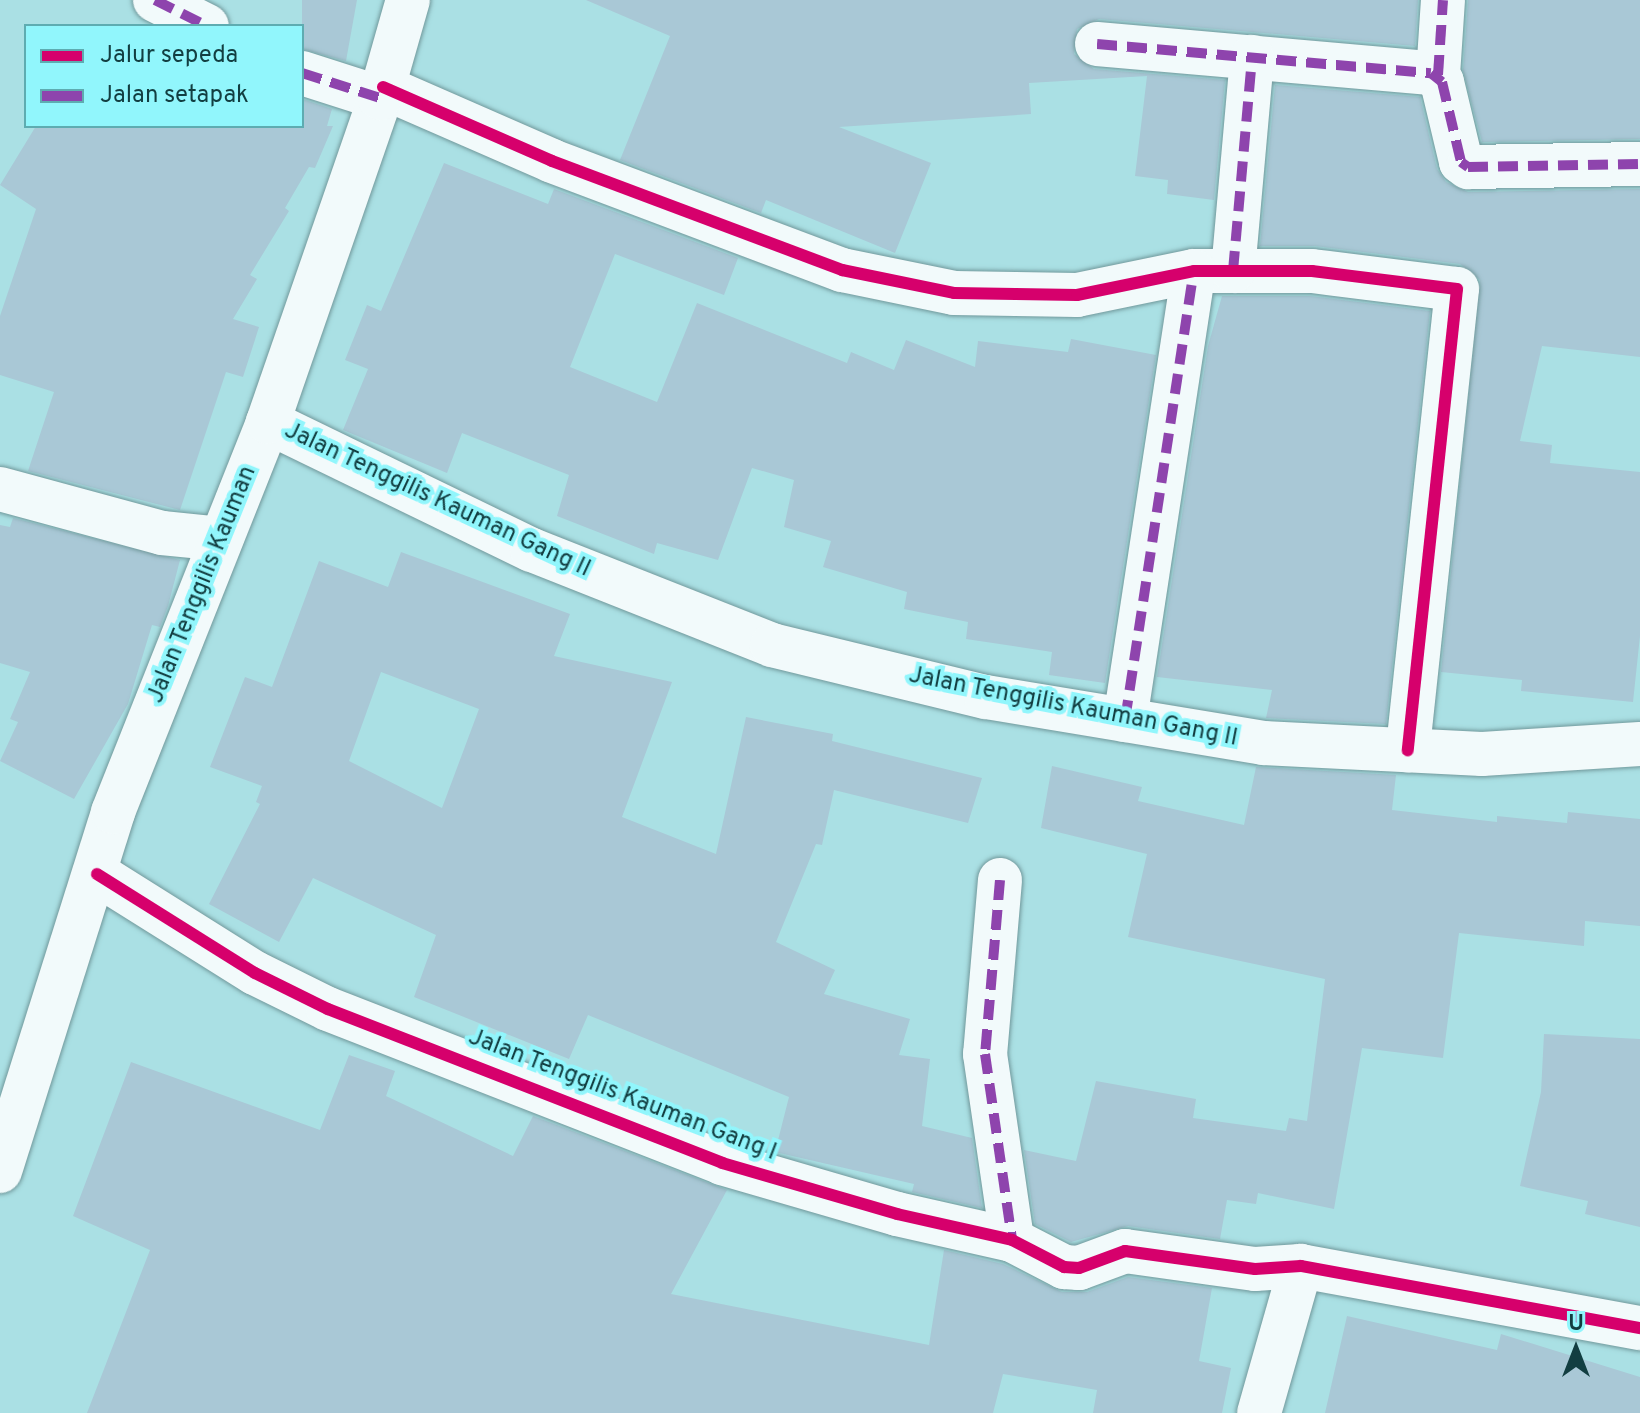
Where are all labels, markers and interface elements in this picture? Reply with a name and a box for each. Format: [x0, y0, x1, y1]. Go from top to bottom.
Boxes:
legend [24, 24, 304, 128]
text: Jalur sepeda [100, 41, 238, 71]
text: Jalan setapak [100, 81, 249, 111]
street label: Jalan Tenggilis Kauman Gang II [279, 417, 595, 585]
street label: Jalan Tenggilis Kauman [142, 462, 264, 708]
street label: Jalan Tenggilis Kauman Gang II [906, 662, 1240, 754]
street label: Jalan Tenggilis Kauman Gang I [463, 1024, 781, 1168]
north arrow [1536, 1309, 1616, 1389]
text: U [1568, 1311, 1584, 1338]

